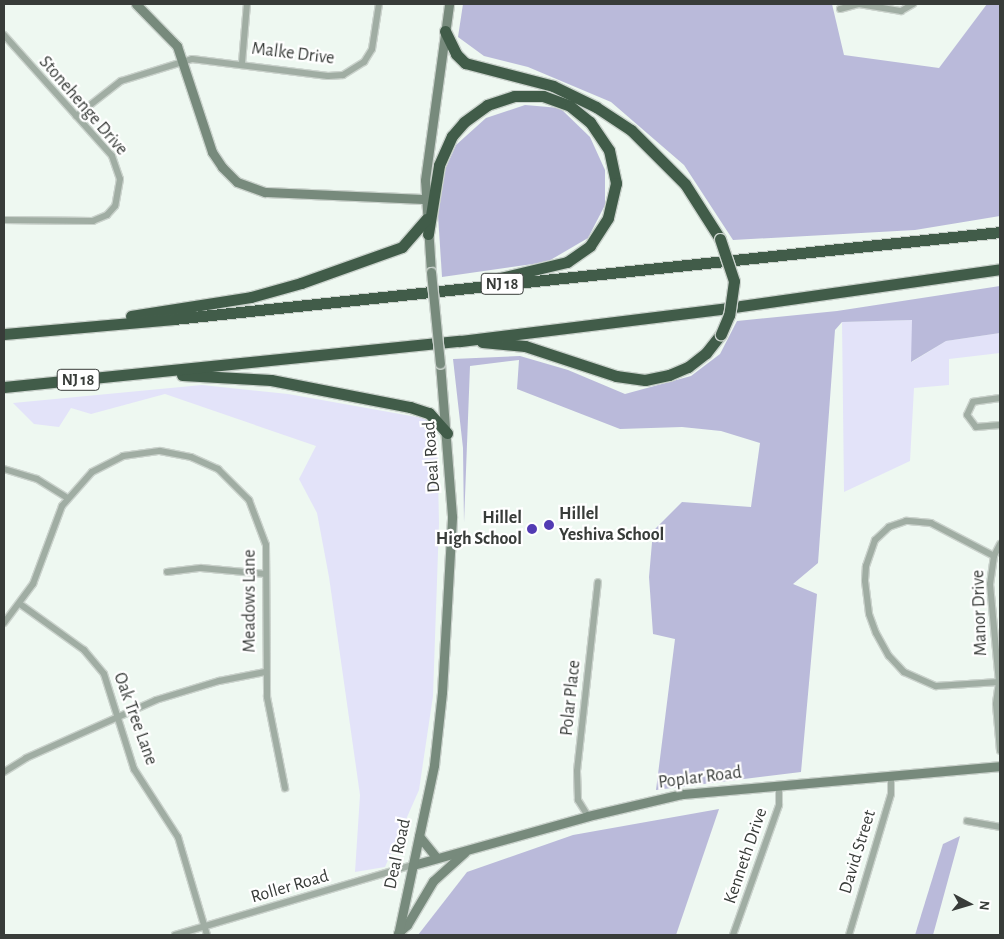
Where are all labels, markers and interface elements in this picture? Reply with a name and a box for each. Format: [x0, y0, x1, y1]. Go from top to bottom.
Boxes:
street label: Malke Drive [250, 38, 336, 70]
street label: Stonehenge Drive [34, 52, 132, 160]
road number: NJ 18 [480, 270, 524, 298]
road number: NJ 18 [56, 366, 100, 394]
street label: Deal Road [419, 421, 445, 493]
place label: Hillel Yeshiva School [559, 504, 664, 546]
place label: Hillel High School [436, 508, 522, 550]
marker: Hillel Yeshiva School [543, 519, 555, 531]
marker: Hillel High School [526, 523, 538, 535]
street label: Meadows Lane [239, 549, 261, 653]
street label: Manor Drive [968, 569, 992, 657]
street label: Polar Place [556, 659, 586, 737]
street label: Oak Tree Lane [108, 670, 162, 768]
street label: Poplar Road [657, 762, 743, 794]
street label: Kenneth Drive [720, 805, 772, 907]
street label: David Street [835, 808, 881, 896]
street label: Deal Road [380, 817, 416, 891]
street label: Roller Road [249, 866, 331, 908]
north arrow [944, 879, 994, 929]
text: N [976, 900, 991, 911]

